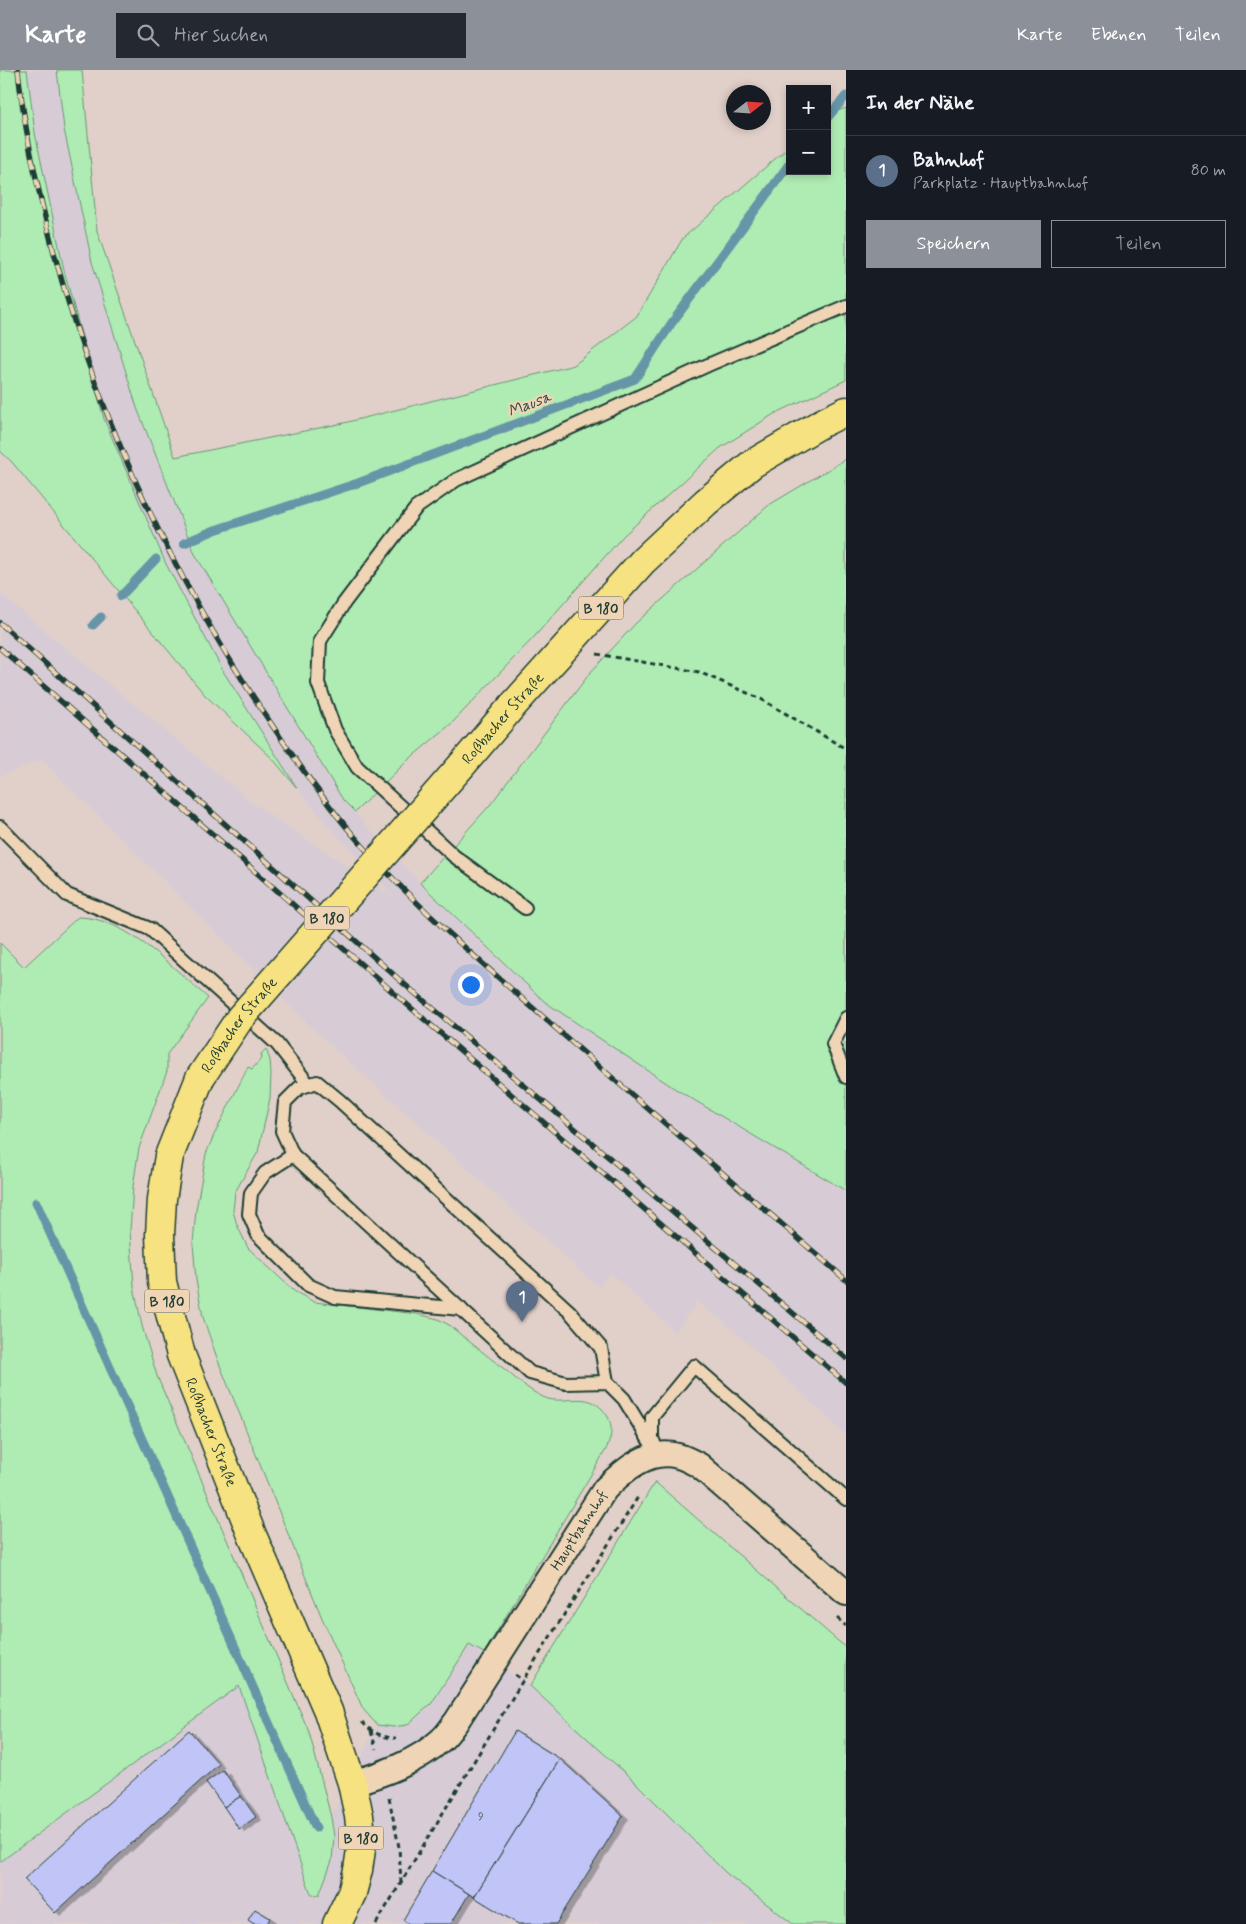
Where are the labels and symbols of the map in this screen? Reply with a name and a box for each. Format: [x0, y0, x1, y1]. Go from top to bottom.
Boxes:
north arrow [726, 85, 771, 130]
water label: Mausa [505, 386, 556, 422]
road number: B 180 [578, 596, 624, 620]
street label: Roßbacher Straße [458, 669, 549, 769]
road number: B 180 [304, 906, 350, 930]
your location [458, 972, 484, 998]
street label: Roßbacher Straße [197, 973, 282, 1077]
pin: 1 [506, 1281, 538, 1322]
road number: B 180 [144, 1290, 190, 1312]
street label: Roßbacher Straße [180, 1375, 241, 1490]
street label: Hauptbahnhof [546, 1486, 613, 1575]
house number: 9 [478, 1809, 484, 1825]
road number: B 180 [338, 1826, 384, 1850]

